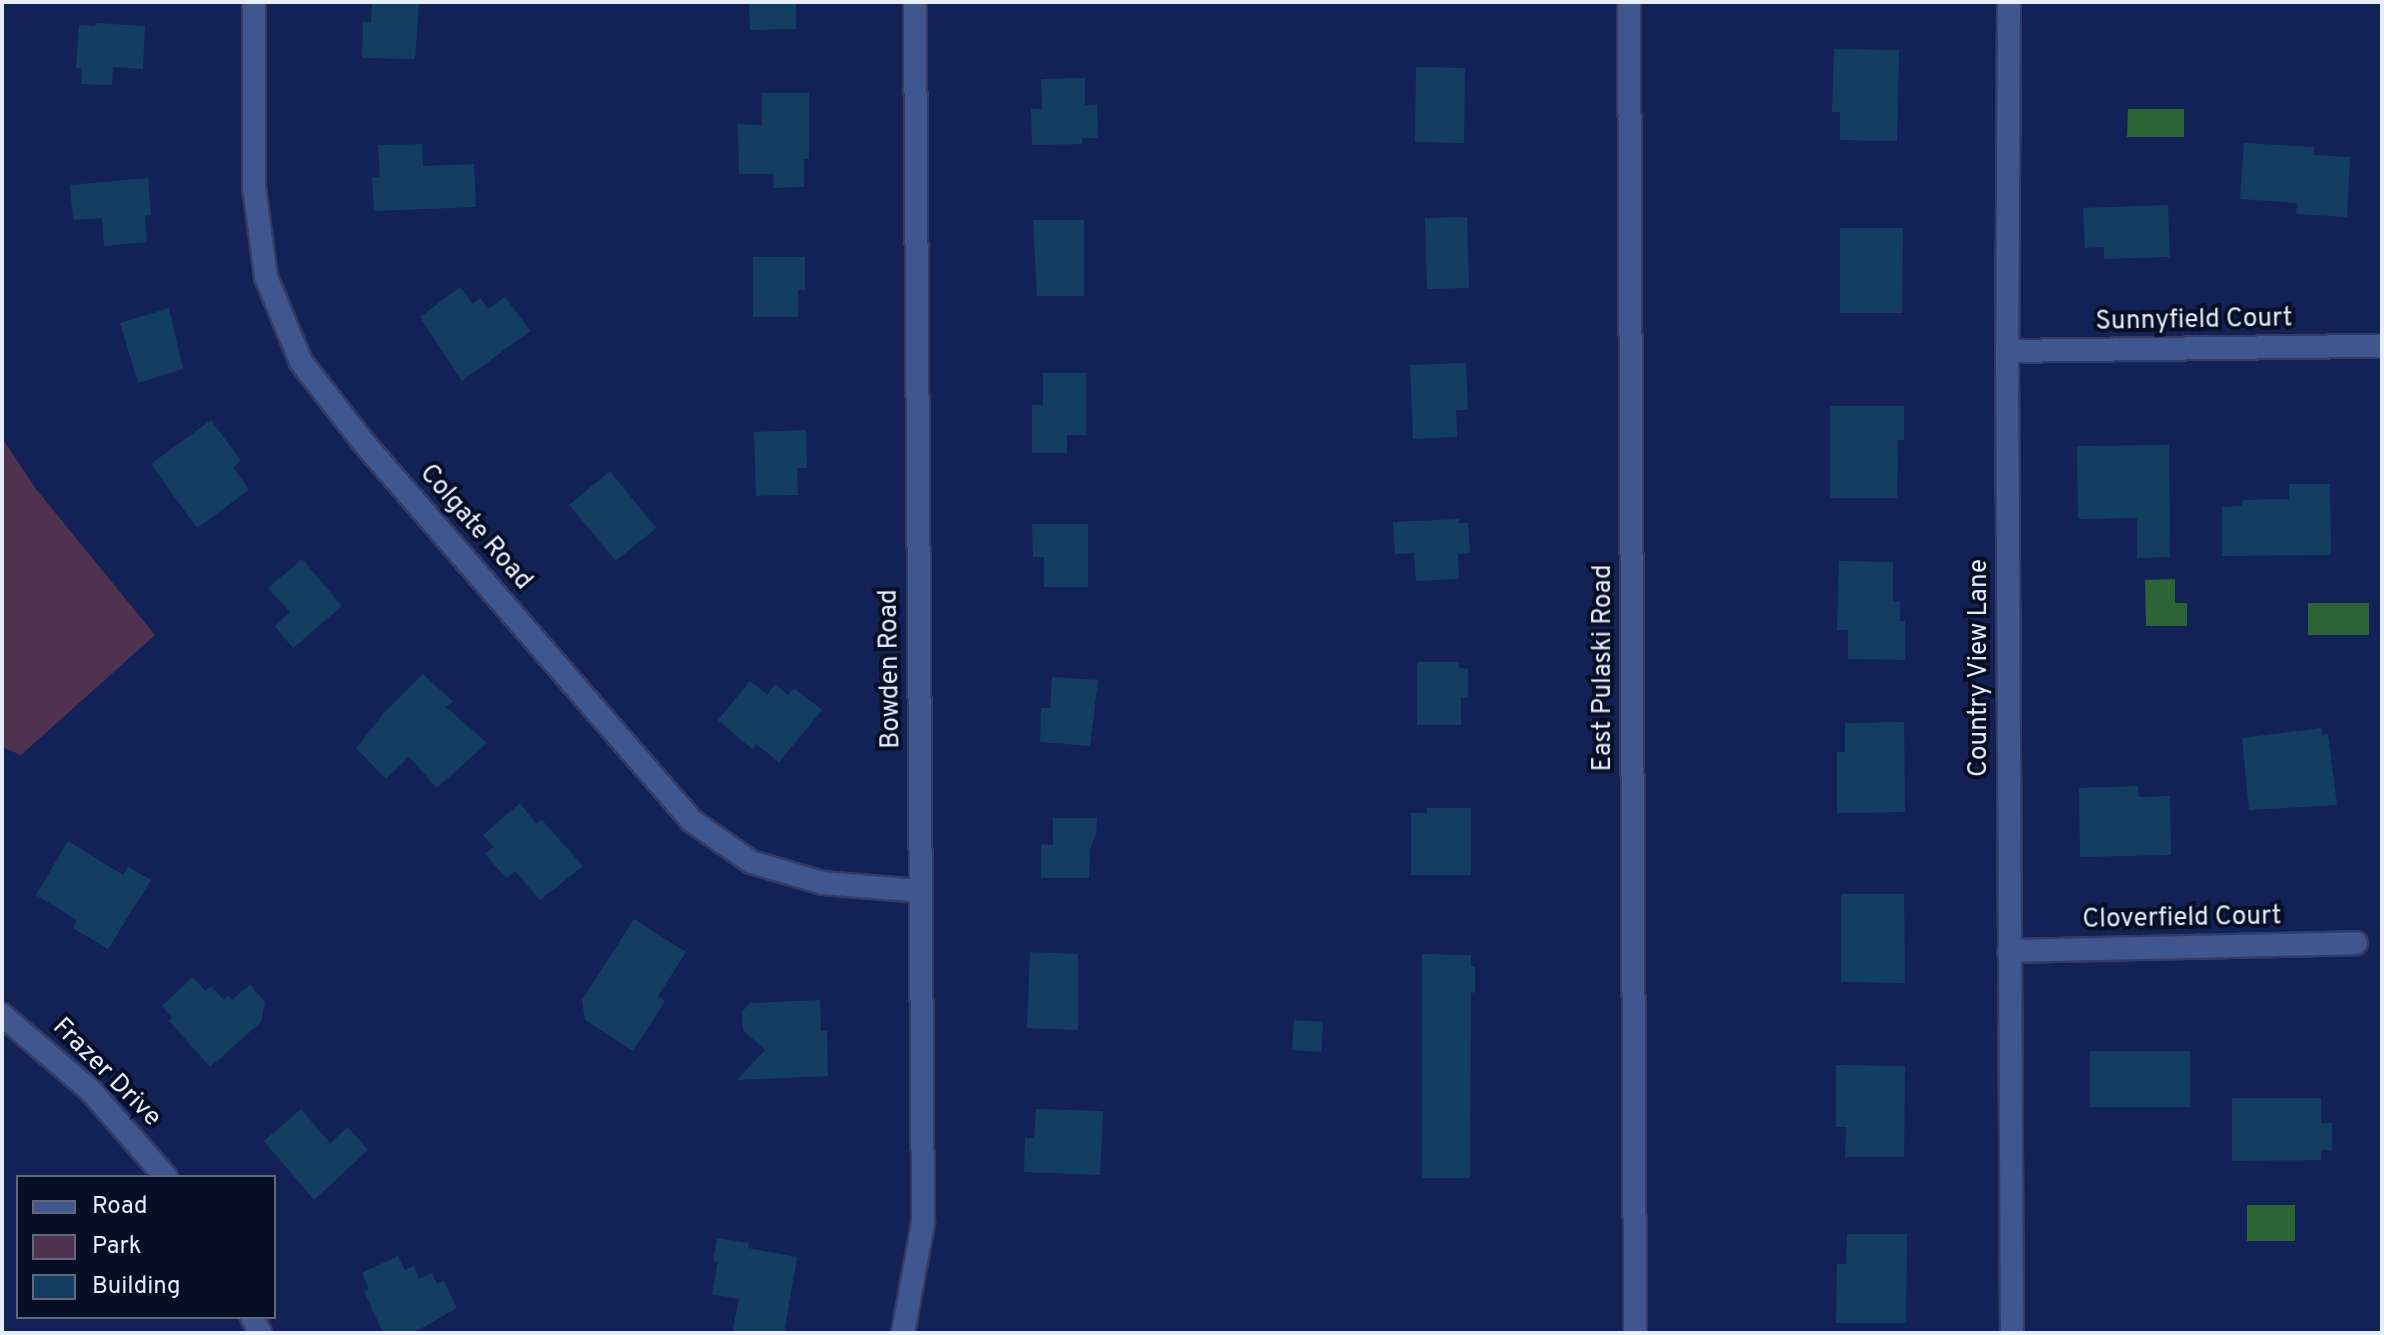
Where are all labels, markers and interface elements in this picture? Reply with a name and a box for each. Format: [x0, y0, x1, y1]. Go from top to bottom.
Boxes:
street label: Sunnyfield Court [2095, 304, 2293, 338]
street label: Colgate Road [412, 459, 538, 597]
street label: Country View Lane [1964, 558, 1996, 778]
street label: East Pulaski Road [1588, 564, 1620, 772]
street label: Bowden Road [874, 589, 908, 749]
street label: Cloverfield Court [2082, 902, 2282, 936]
street label: Frazer Drive [45, 1012, 167, 1134]
legend [16, 1175, 276, 1319]
text: Road [92, 1192, 148, 1222]
text: Park [92, 1232, 142, 1262]
text: Building [92, 1272, 181, 1302]

